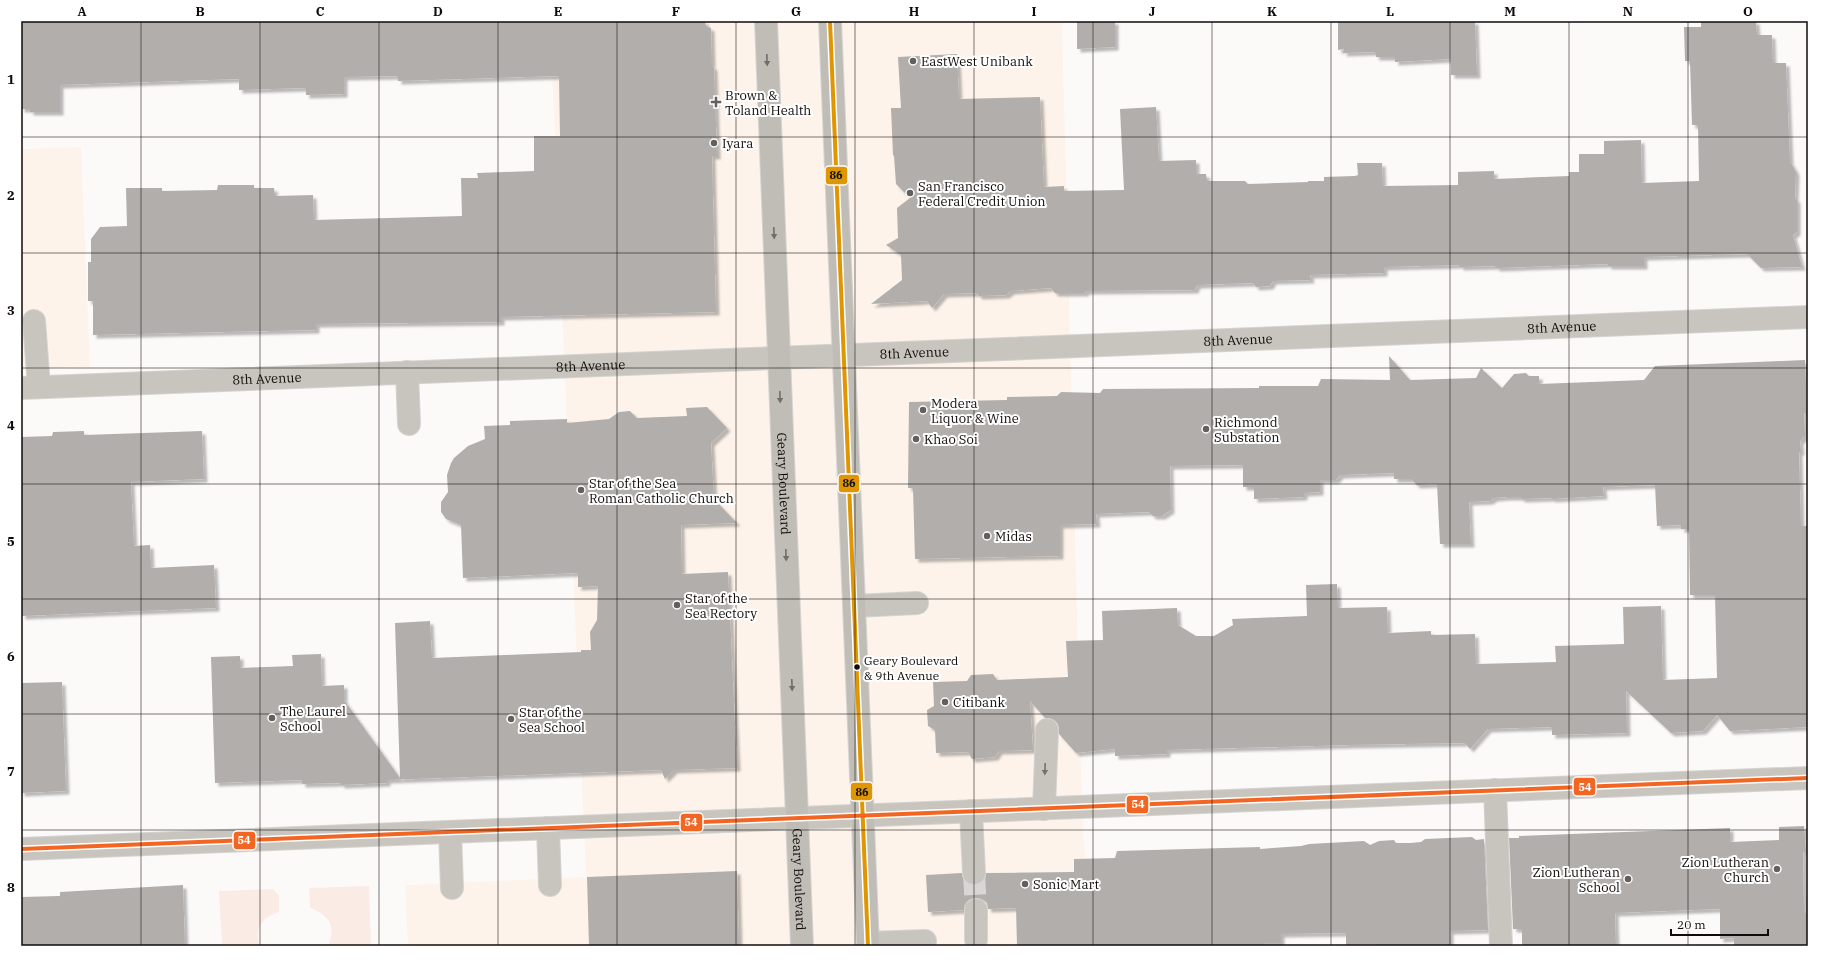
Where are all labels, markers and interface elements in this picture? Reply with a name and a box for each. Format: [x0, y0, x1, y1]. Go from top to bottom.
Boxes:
text: A [77, 3, 87, 20]
text: B [195, 3, 205, 20]
text: C [316, 3, 325, 20]
text: D [433, 3, 443, 20]
text: E [554, 3, 562, 20]
text: F [672, 3, 680, 20]
text: G [791, 3, 801, 20]
text: H [909, 3, 920, 20]
text: I [1032, 3, 1037, 20]
text: J [1149, 3, 1156, 20]
text: K [1267, 3, 1277, 20]
text: L [1386, 3, 1394, 20]
text: M [1504, 3, 1516, 20]
text: N [1623, 3, 1633, 20]
text: O [1743, 3, 1753, 20]
place label: EastWest Unibank [921, 53, 1033, 70]
one-way arrow [764, 54, 771, 66]
marker: EastWest Unibank [908, 56, 918, 66]
text: 1 [7, 71, 15, 88]
place label: Brown & Toland Health [725, 87, 811, 119]
marker: Brown & Toland Health [710, 96, 722, 108]
place label: Iyara [722, 135, 753, 152]
marker: Iyara [709, 138, 719, 148]
line badge: 86 [825, 166, 848, 185]
text: 86 [829, 168, 843, 182]
place label: San Francisco Federal Credit Union [918, 178, 1046, 210]
text: 2 [7, 187, 15, 204]
marker: San Francisco Federal Credit Union [905, 188, 915, 198]
one-way arrow [771, 227, 778, 239]
text: 3 [7, 302, 15, 319]
street label: 8th Avenue [1527, 317, 1597, 337]
street label: 8th Avenue [1203, 330, 1273, 350]
street label: 8th Avenue [879, 343, 949, 362]
street label: 8th Avenue [556, 356, 626, 375]
street label: 8th Avenue [232, 368, 302, 388]
one-way arrow [777, 391, 784, 403]
place label: Modera Liquor & Wine [931, 395, 1019, 427]
marker: Modera Liquor & Wine [918, 405, 928, 415]
place label: Richmond Substation [1214, 414, 1280, 446]
text: 4 [7, 417, 15, 434]
marker: Richmond Substation [1201, 424, 1211, 434]
place label: Khao Soi [924, 431, 978, 448]
street label: Geary Boulevard [774, 432, 794, 535]
marker: Khao Soi [911, 434, 921, 444]
line badge: 86 [838, 474, 860, 493]
place label: Star of the Sea Roman Catholic Church [589, 475, 734, 507]
text: 86 [842, 476, 856, 490]
marker: Star of the Sea Roman Catholic Church [576, 485, 586, 495]
place label: Midas [995, 528, 1032, 545]
marker: Midas [982, 531, 992, 541]
text: 5 [7, 533, 15, 550]
one-way arrow [783, 549, 790, 561]
place label: Star of the Sea Rectory [685, 590, 757, 622]
marker: Star of the Sea Rectory [672, 600, 682, 610]
text: 6 [7, 648, 15, 665]
place label: Geary Boulevard & 9th Avenue [864, 653, 958, 683]
marker: Geary Boulevard & 9th Avenue [852, 662, 862, 672]
one-way arrow [788, 679, 795, 691]
place label: Citibank [953, 694, 1006, 711]
marker: Citibank [940, 697, 950, 707]
place label: The Laurel School [280, 703, 346, 735]
place label: Star of the Sea School [519, 704, 585, 736]
marker: The Laurel School [267, 713, 277, 723]
marker: Star of the Sea School [506, 714, 516, 724]
text: 7 [7, 763, 15, 780]
one-way arrow [1042, 763, 1049, 775]
line badge: 54 [1573, 777, 1596, 796]
text: 54 [1578, 780, 1592, 794]
line badge: 86 [850, 782, 873, 801]
text: 86 [855, 785, 869, 799]
line badge: 54 [1126, 795, 1149, 814]
text: 54 [1131, 797, 1145, 811]
line badge: 54 [680, 813, 703, 832]
text: 54 [684, 815, 698, 829]
street label: Geary Boulevard [789, 828, 810, 931]
line badge: 54 [233, 831, 256, 850]
text: 54 [237, 833, 251, 847]
place label: Zion Lutheran Church [1681, 854, 1769, 886]
place label: Zion Lutheran School [1532, 864, 1620, 896]
marker: Zion Lutheran Church [1772, 864, 1782, 874]
marker: Zion Lutheran School [1623, 874, 1633, 884]
place label: Sonic Mart [1033, 876, 1099, 893]
text: 8 [7, 879, 15, 896]
marker: Sonic Mart [1020, 879, 1030, 889]
scale bar [1671, 911, 1768, 937]
text: 20 m [1677, 917, 1706, 932]

